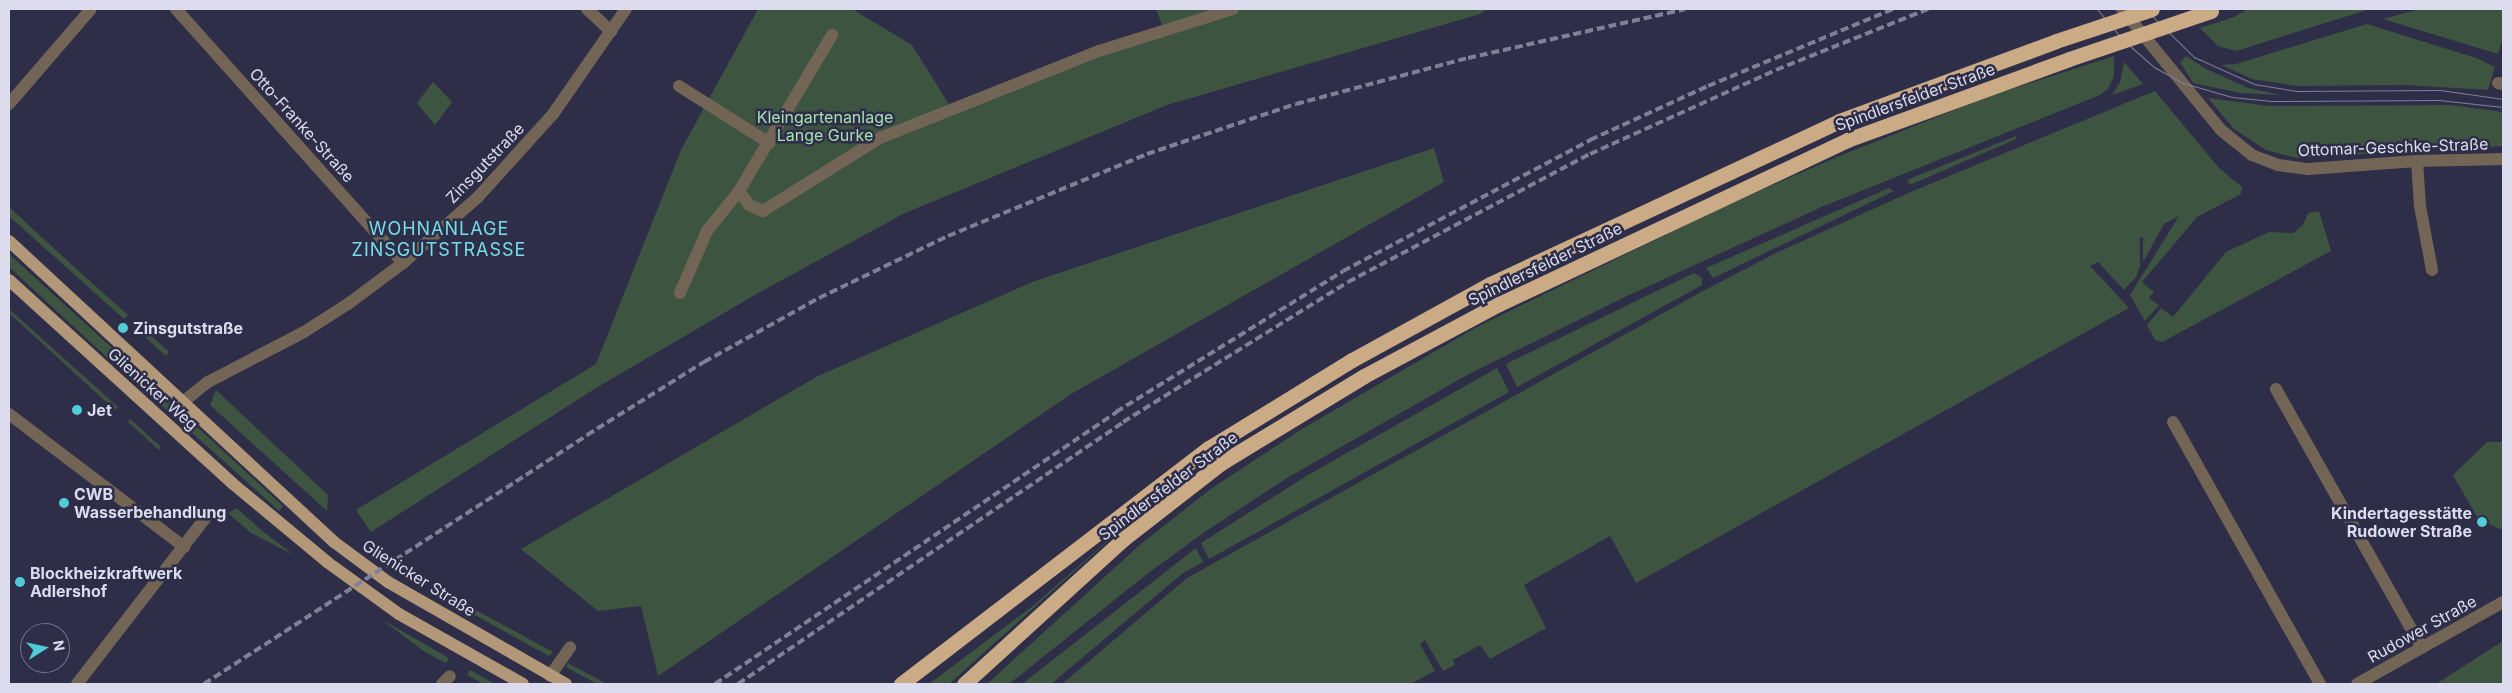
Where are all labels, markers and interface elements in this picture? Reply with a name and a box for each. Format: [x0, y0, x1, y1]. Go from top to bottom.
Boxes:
street label: Spindlersfelder Straße [1832, 59, 1998, 135]
street label: Otto-Franke-Straße [246, 64, 358, 186]
park label: Kleingartenanlage Lange Gurke [757, 107, 893, 145]
street label: Zinsgutstraße [442, 119, 528, 207]
street label: Ottomar-Geschke-Straße [2297, 134, 2489, 160]
street label: Spindlersfelder Straße [1465, 218, 1625, 310]
district label: WOHNANLAGE ZINSGUTSTRASSE [350, 219, 528, 262]
place label: Zinsgutstraße [133, 318, 243, 338]
marker: Zinsgutstraße [117, 322, 129, 334]
street label: Glienicker Weg [104, 344, 202, 434]
place label: Jet [87, 400, 112, 420]
marker: Jet [71, 404, 83, 416]
street label: Spindlersfelder Straße [1095, 428, 1241, 544]
place label: CWB Wasserbehandlung [74, 484, 226, 522]
marker: CWB Wasserbehandlung [58, 497, 70, 509]
place label: Kindertagesstätte Rudower Straße [2331, 503, 2472, 541]
marker: Kindertagesstätte Rudower Straße [2476, 516, 2488, 528]
street label: Glienicker Straße [359, 536, 479, 620]
place label: Blockheizkraftwerk Adlershof [30, 563, 182, 601]
marker: Blockheizkraftwerk Adlershof [14, 576, 26, 588]
street label: Rudower Straße [2364, 591, 2480, 667]
north arrow [20, 623, 70, 673]
text: N [50, 639, 69, 652]

